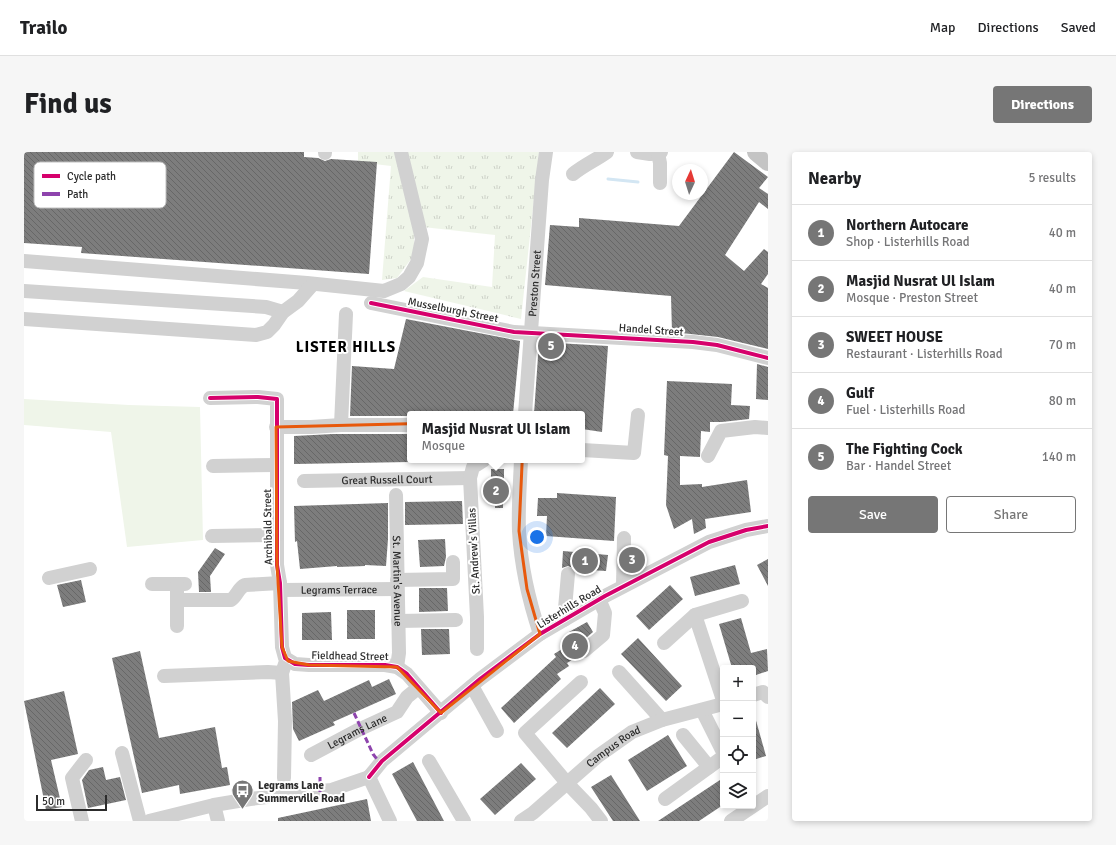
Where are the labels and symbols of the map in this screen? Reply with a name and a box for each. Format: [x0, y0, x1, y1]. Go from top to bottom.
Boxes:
legend [34, 162, 166, 208]
north arrow [672, 164, 708, 200]
text: Cycle path [67, 170, 116, 183]
text: Path [67, 188, 88, 201]
street label: Preston Street [526, 249, 543, 317]
street label: Musselburgh Street [407, 295, 499, 325]
street label: Handel Street [618, 321, 684, 339]
pin: 5 [538, 331, 564, 361]
district label: LISTER HILLS [296, 338, 396, 356]
street label: Great Russell Court [341, 472, 433, 487]
pin: 2 [483, 476, 509, 506]
street label: Archibald Street [261, 489, 275, 565]
street label: St. Andrew's Villas [465, 507, 483, 595]
your location [527, 527, 547, 547]
street label: St. Martin's Avenue [390, 535, 405, 627]
pin: 3 [619, 545, 645, 575]
pin: 1 [572, 546, 598, 576]
street label: Legrams Terrace [301, 583, 377, 596]
street label: Listerhills Road [534, 583, 604, 631]
pin: 4 [562, 631, 588, 661]
street label: Fieldhead Street [311, 649, 389, 663]
street label: Legrams Lane [325, 711, 389, 752]
street label: Campus Road [583, 723, 642, 770]
bus stop icon: Legrams Lane Summerville Road [229, 778, 255, 811]
place label: Legrams Lane Summerville Road [258, 779, 345, 805]
scale bar [36, 793, 107, 812]

